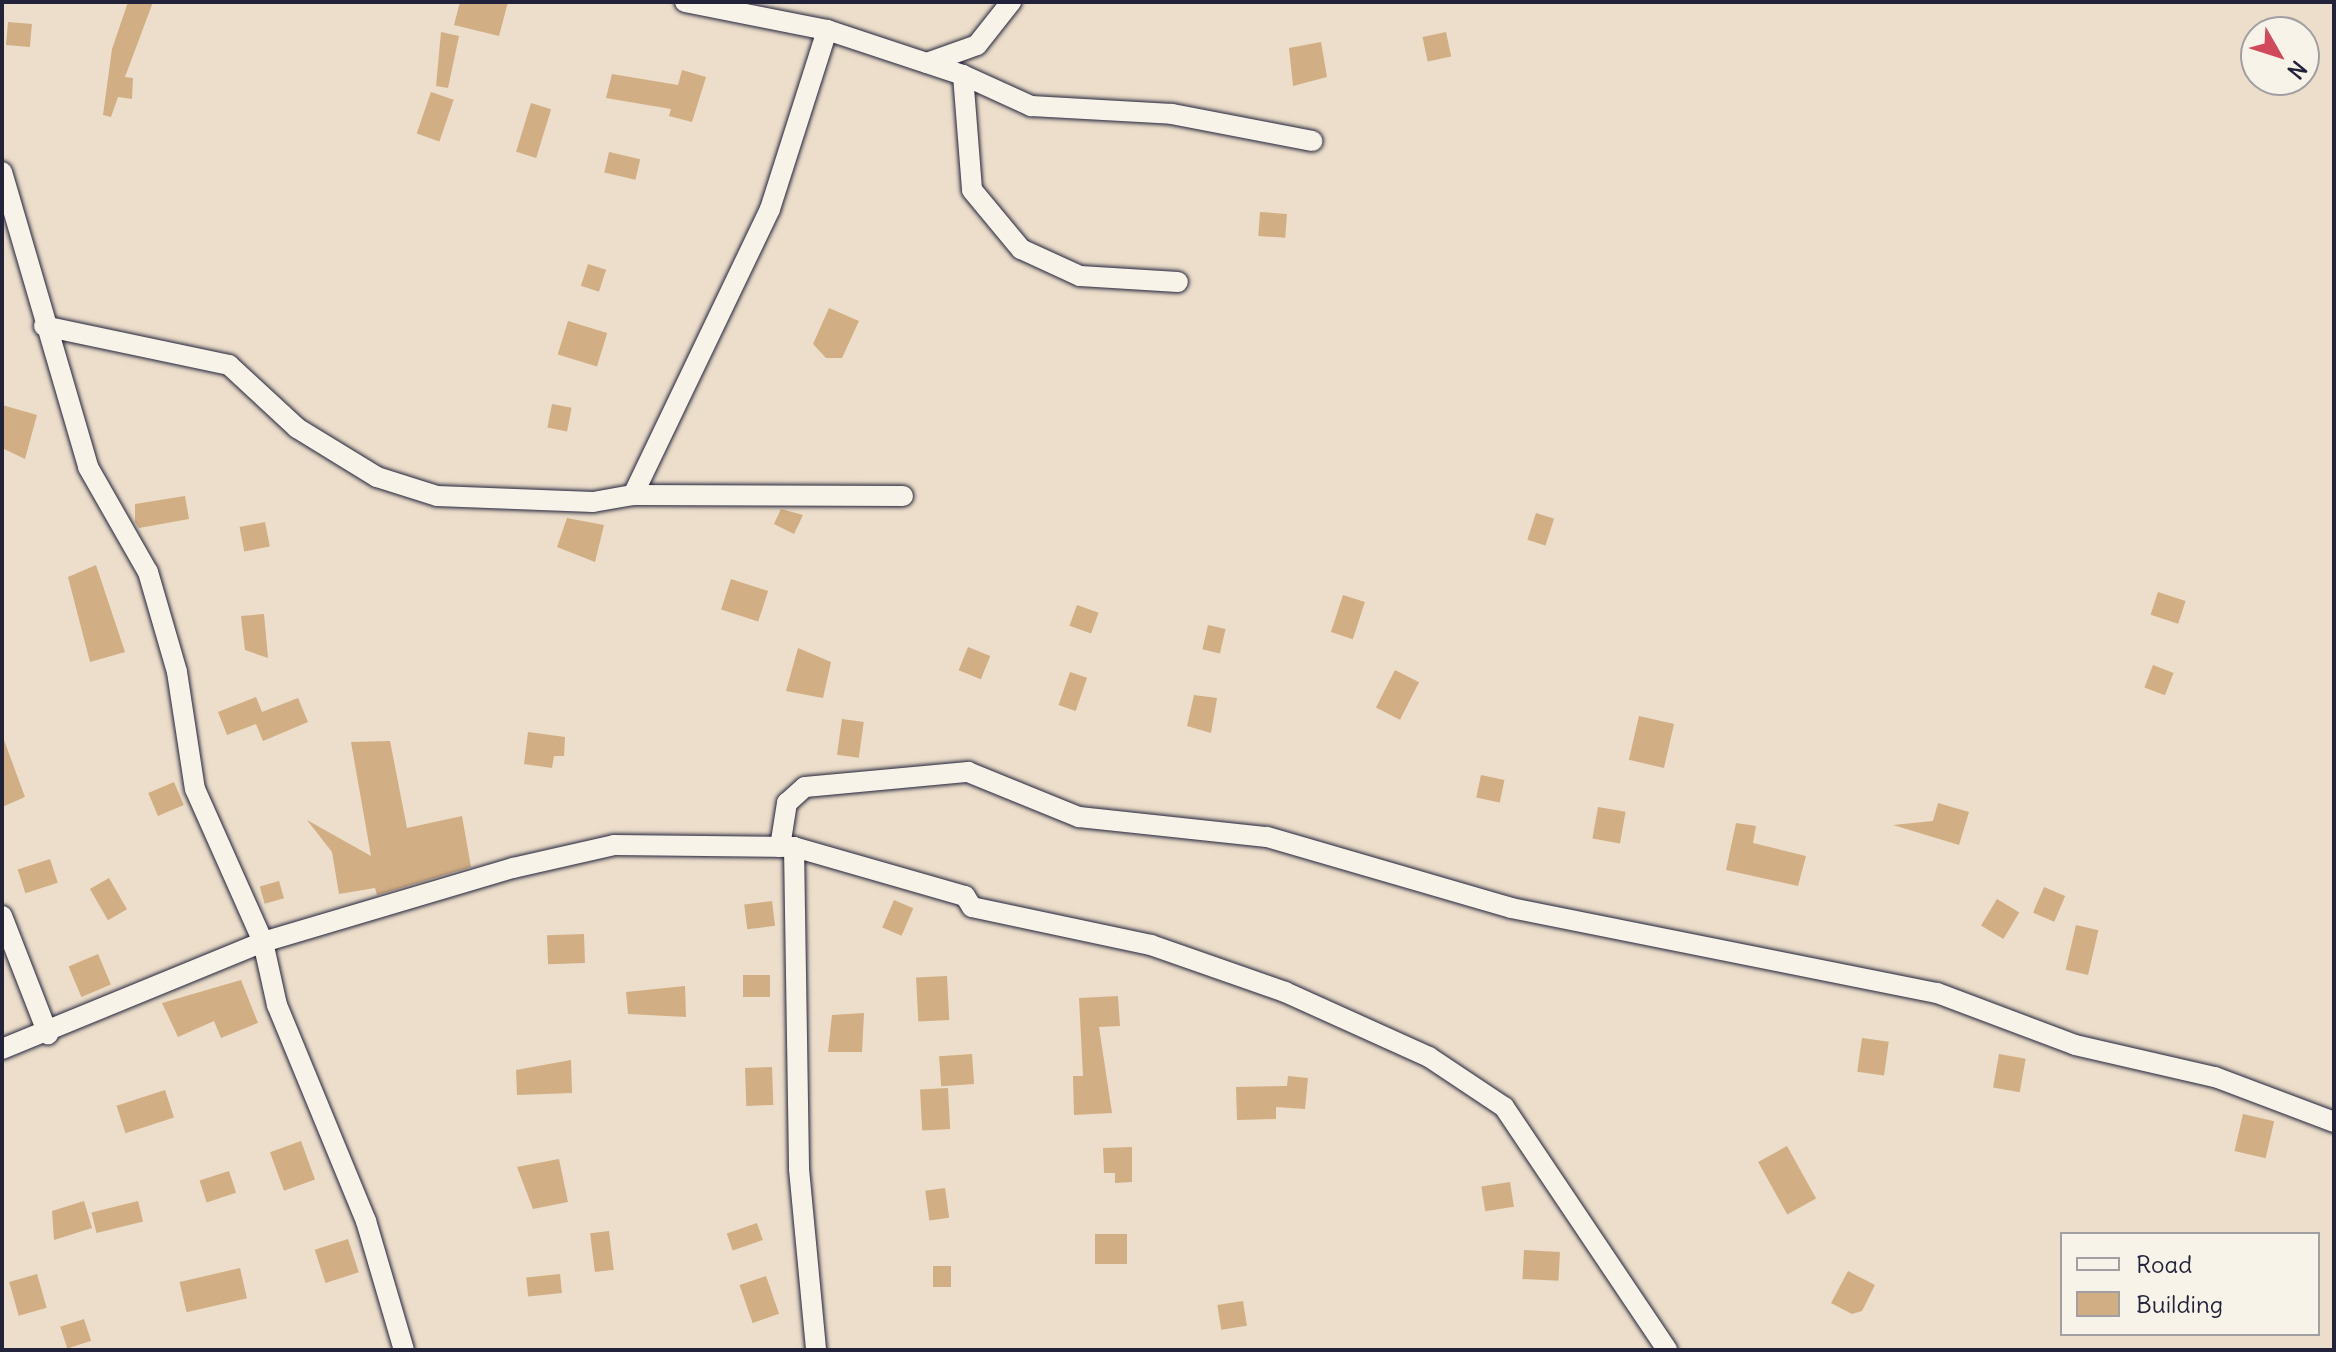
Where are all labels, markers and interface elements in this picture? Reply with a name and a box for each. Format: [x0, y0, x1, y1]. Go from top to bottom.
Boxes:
north arrow [2240, 16, 2320, 96]
text: N [2281, 55, 2313, 85]
legend [2060, 1232, 2320, 1336]
text: Road [2136, 1249, 2192, 1279]
text: Building [2136, 1289, 2223, 1319]

